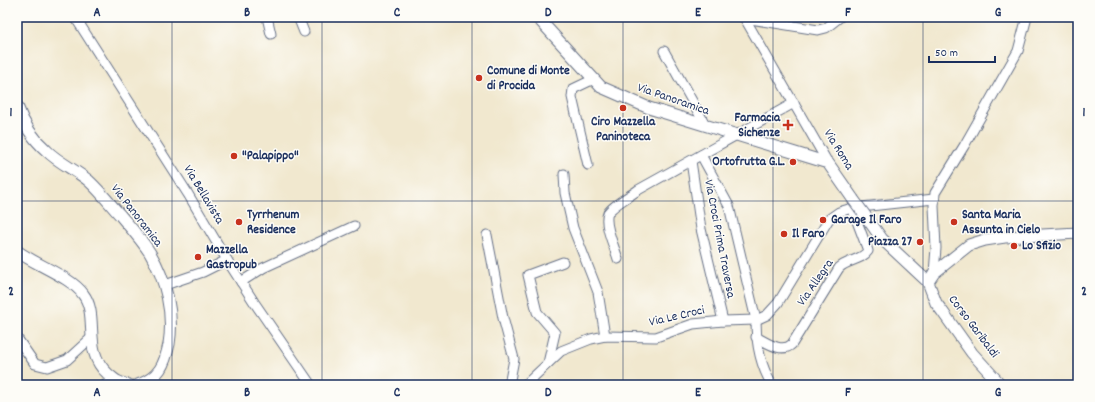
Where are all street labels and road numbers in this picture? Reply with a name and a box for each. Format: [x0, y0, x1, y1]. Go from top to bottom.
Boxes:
street label: Via Panoramica [634, 79, 712, 121]
street label: Via Roma [818, 126, 858, 175]
street label: Via Bellavista [178, 162, 229, 229]
street label: Via Croci Prima Traversa [698, 178, 740, 301]
street label: Via Panoramica [105, 181, 167, 252]
street label: Via Allegra [793, 255, 840, 310]
street label: Corso Garibaldi [943, 292, 1003, 363]
street label: Via Le Croci [647, 301, 707, 333]

